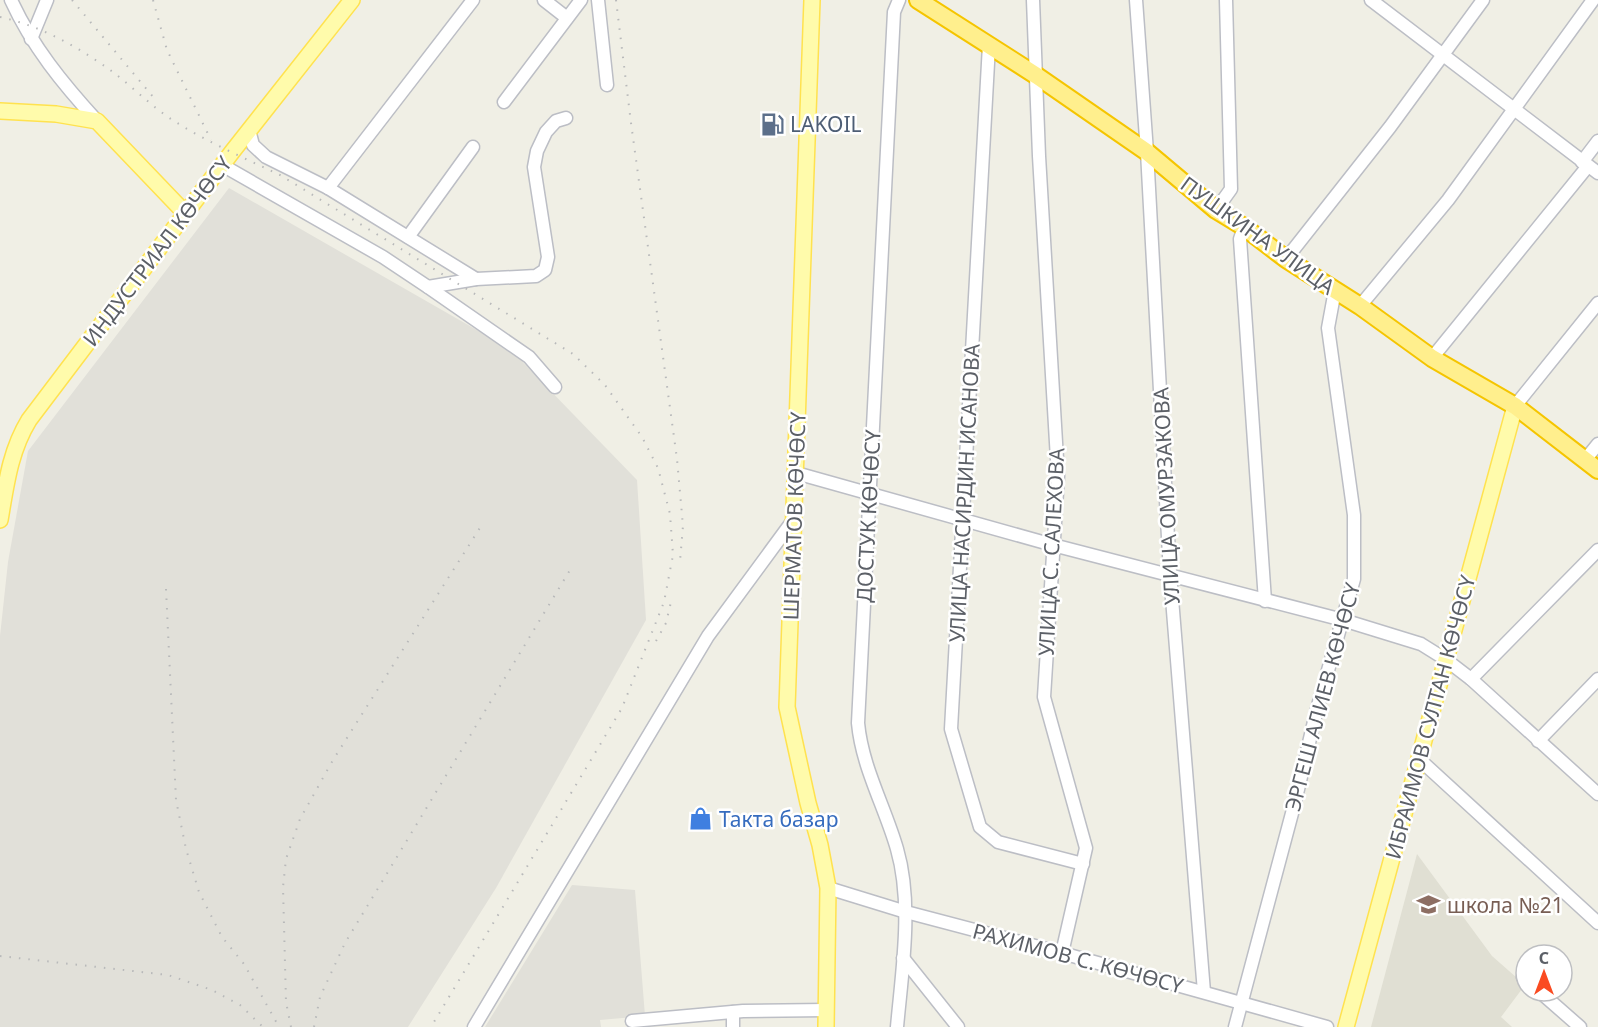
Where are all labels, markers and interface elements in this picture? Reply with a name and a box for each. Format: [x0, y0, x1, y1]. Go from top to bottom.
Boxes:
place label: LAKOIL [790, 110, 862, 138]
fuel station icon: LAKOIL [759, 111, 785, 137]
street label: ИНДУСТРИАЛ КӨЧӨСҮ [76, 150, 238, 352]
street label: ПУШКИНА УЛИЦА [1175, 170, 1341, 301]
street label: УЛИЦА НАСИРДИН ИСАНОВА [942, 342, 986, 643]
street label: УЛИЦА ОМУРЗАКОВА [1146, 386, 1186, 606]
street label: ШЕРМАТОВ КӨЧӨСҮ [776, 411, 812, 621]
street label: ДОСТУК КӨЧӨСҮ [849, 429, 887, 603]
street label: УЛИЦА С. САЛЕХОВА [1032, 446, 1070, 657]
street label: ИБРАИМОВ СУЛТАН КӨЧӨСҮ [1379, 572, 1481, 862]
street label: ЭРГЕШ АЛИЕВ КӨЧӨСҮ [1278, 579, 1366, 814]
place label: Такта базар [719, 805, 838, 833]
shop icon: Такта базар [688, 806, 714, 832]
place label: школа №21 [1447, 891, 1564, 919]
school or university icon: школа №21 [1416, 892, 1442, 918]
street label: РАХИМОВ С. КӨЧӨСҮ [970, 916, 1187, 1000]
north arrow [1514, 943, 1574, 1003]
text: С [1539, 947, 1549, 969]

